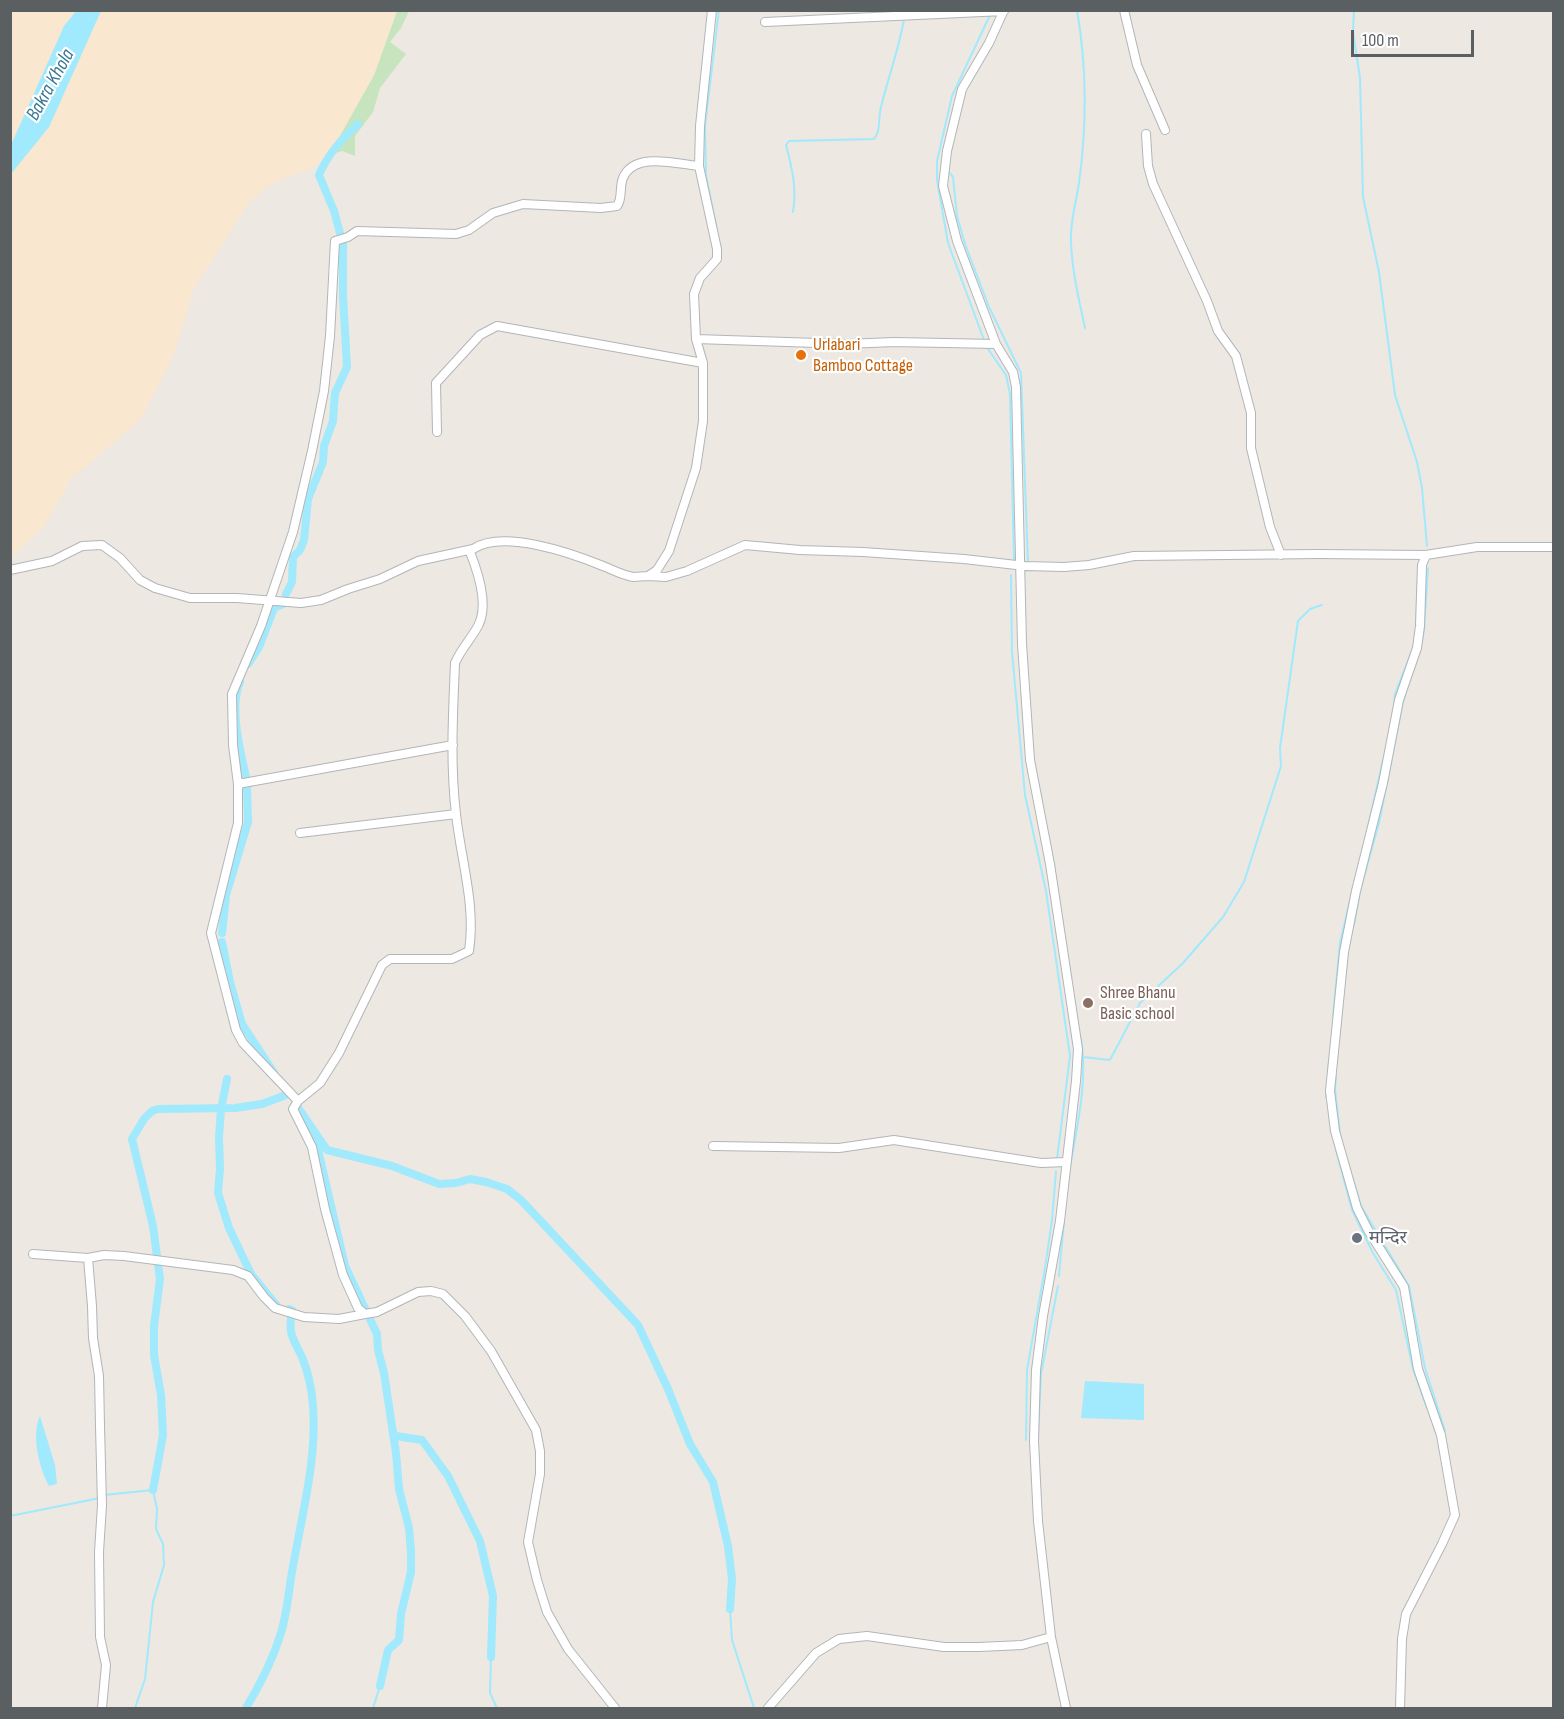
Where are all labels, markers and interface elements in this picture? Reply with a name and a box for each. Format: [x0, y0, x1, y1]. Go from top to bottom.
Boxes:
scale bar [1354, 18, 1477, 56]
text: 100 m [1362, 30, 1399, 51]
water label: Bakra Khola [22, 45, 80, 125]
place label: Urlabari Bamboo Cottage [813, 334, 913, 376]
marker: Urlabari Bamboo Cottage [794, 348, 808, 362]
place label: Shree Bhanu Basic school [1100, 982, 1175, 1024]
marker: Shree Bhanu Basic school [1081, 996, 1095, 1010]
place label: मन्दिर [1369, 1227, 1407, 1249]
marker: मन्दिर [1350, 1231, 1364, 1245]

